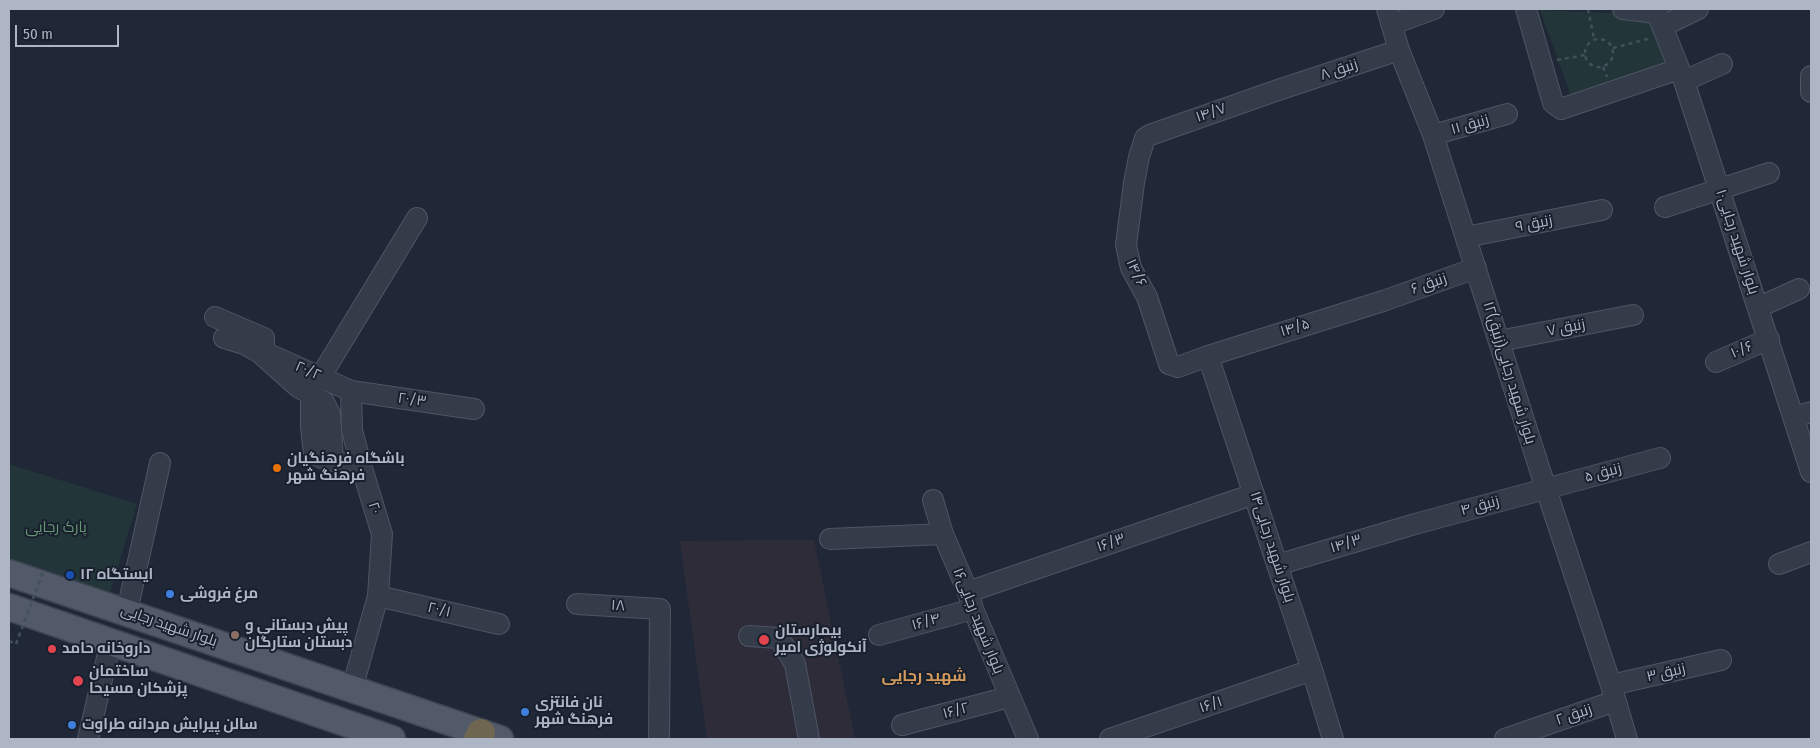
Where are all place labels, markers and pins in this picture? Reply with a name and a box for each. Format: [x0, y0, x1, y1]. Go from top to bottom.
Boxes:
place label: باشگاه فرهنگیان فرهنگ شهر [287, 450, 405, 485]
marker: باشگاه فرهنگیان فرهنگ شهر [271, 462, 283, 474]
place label: ایستگاه ۱۲ [80, 566, 153, 584]
marker: ایستگاه ۱۲ [64, 569, 76, 581]
place label: مرغ فروشی [180, 585, 258, 603]
marker: مرغ فروشی [164, 588, 176, 600]
place label: پیش دبستانی و دبستان ستارگان [245, 617, 352, 652]
place label: بیمارستان آنکولوژی امیر [775, 622, 867, 657]
marker: پیش دبستانی و دبستان ستارگان [229, 629, 241, 641]
marker: بیمارستان آنکولوژی امیر [757, 633, 771, 647]
place label: داروخانه حامد [62, 640, 150, 658]
marker: داروخانه حامد [46, 643, 58, 655]
place label: ساختمان پزشکان مسیحا [89, 663, 187, 698]
marker: ساختمان پزشکان مسیحا [71, 674, 85, 688]
place label: نان فانتزی فرهنگ شهر [535, 694, 613, 729]
marker: نان فانتزی فرهنگ شهر [519, 706, 531, 718]
place label: سالن پیرایش مردانه طراوت [82, 716, 258, 734]
marker: سالن پیرایش مردانه طراوت [66, 719, 78, 731]

